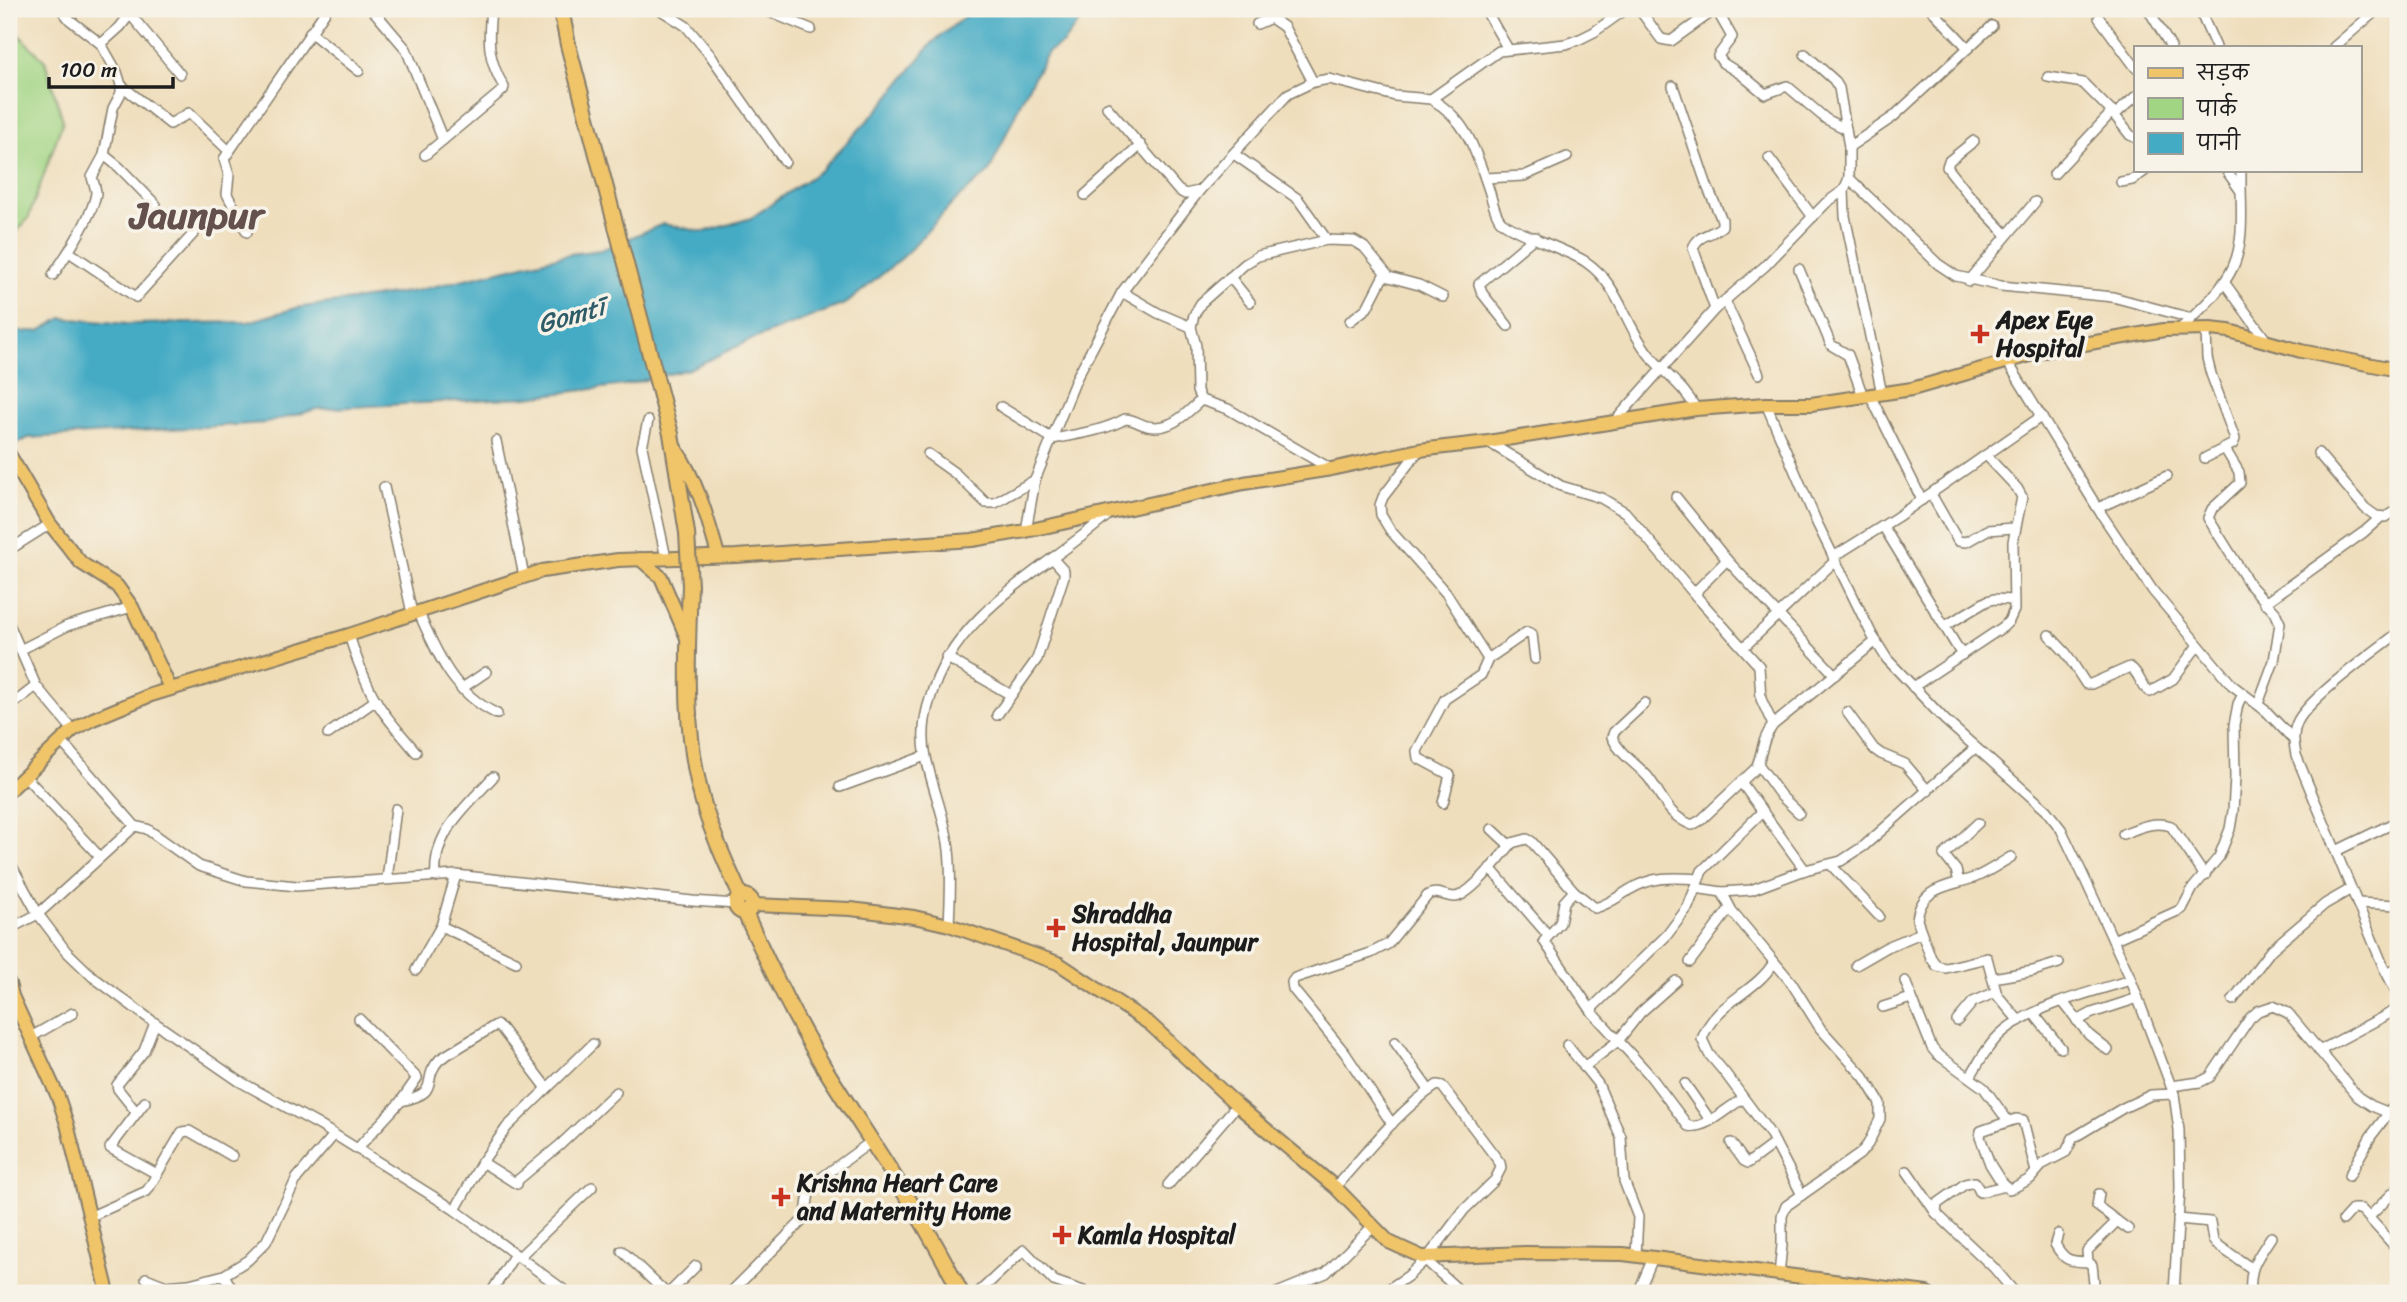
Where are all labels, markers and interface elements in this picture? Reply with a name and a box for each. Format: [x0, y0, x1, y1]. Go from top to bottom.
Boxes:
scale bar [49, 46, 173, 90]
legend [2134, 46, 2362, 172]
text: 100 m [60, 51, 117, 89]
text: सड़क [2196, 54, 2250, 92]
text: पार्क [2196, 90, 2238, 128]
text: पानी [2196, 124, 2242, 162]
district label: Jaunpur [128, 182, 266, 249]
water label: Gomtī [532, 282, 617, 346]
place label: Apex Eye Hospital [1995, 299, 2094, 369]
marker: Apex Eye Hospital [1970, 324, 1990, 344]
place label: Shraddha Hospital, Jaunpur [1071, 893, 1259, 963]
marker: Shraddha Hospital, Jaunpur [1046, 918, 1066, 938]
place label: Krishna Heart Care and Maternity Home [796, 1162, 1011, 1232]
marker: Krishna Heart Care and Maternity Home [771, 1187, 791, 1207]
place label: Kamla Hospital [1077, 1214, 1237, 1256]
marker: Kamla Hospital [1052, 1225, 1072, 1245]

